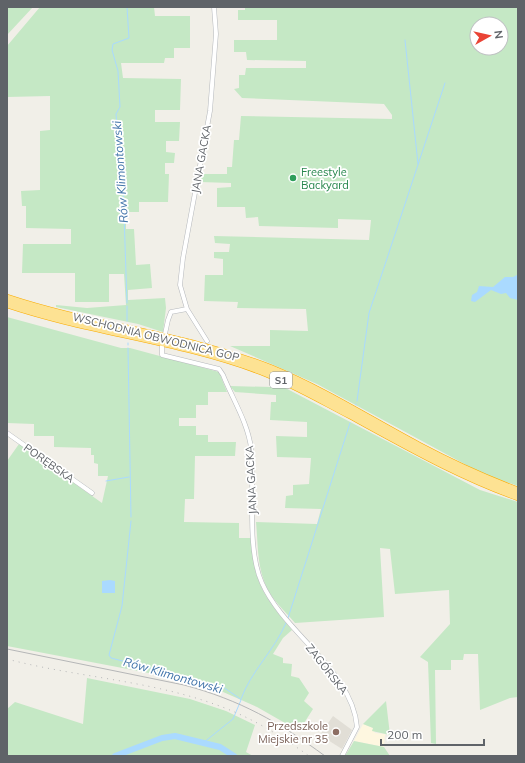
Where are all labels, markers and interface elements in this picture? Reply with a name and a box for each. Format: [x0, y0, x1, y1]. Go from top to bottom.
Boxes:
north arrow [469, 16, 509, 56]
text: N [491, 30, 506, 40]
water label: Rów Klimontowski [109, 120, 131, 224]
street label: JANA GACKA [188, 124, 214, 194]
place label: Freestyle Backyard [301, 165, 349, 192]
marker: Freestyle Backyard [288, 173, 298, 183]
street label: WSCHODNIA OBWODNICA GOP [71, 309, 241, 365]
road number: S1 [270, 372, 292, 388]
street label: PORĘBSKA [21, 440, 77, 486]
street label: JANA GACKA [242, 445, 260, 515]
street label: ZAGÓRSKA [303, 641, 351, 697]
water label: Rów Klimontowski [122, 654, 224, 696]
place label: Przedszkole Miejskie nr 35 [258, 719, 328, 746]
scale bar [381, 721, 484, 747]
marker: Przedszkole Miejskie nr 35 [331, 727, 341, 737]
text: 200 m [387, 727, 422, 742]

